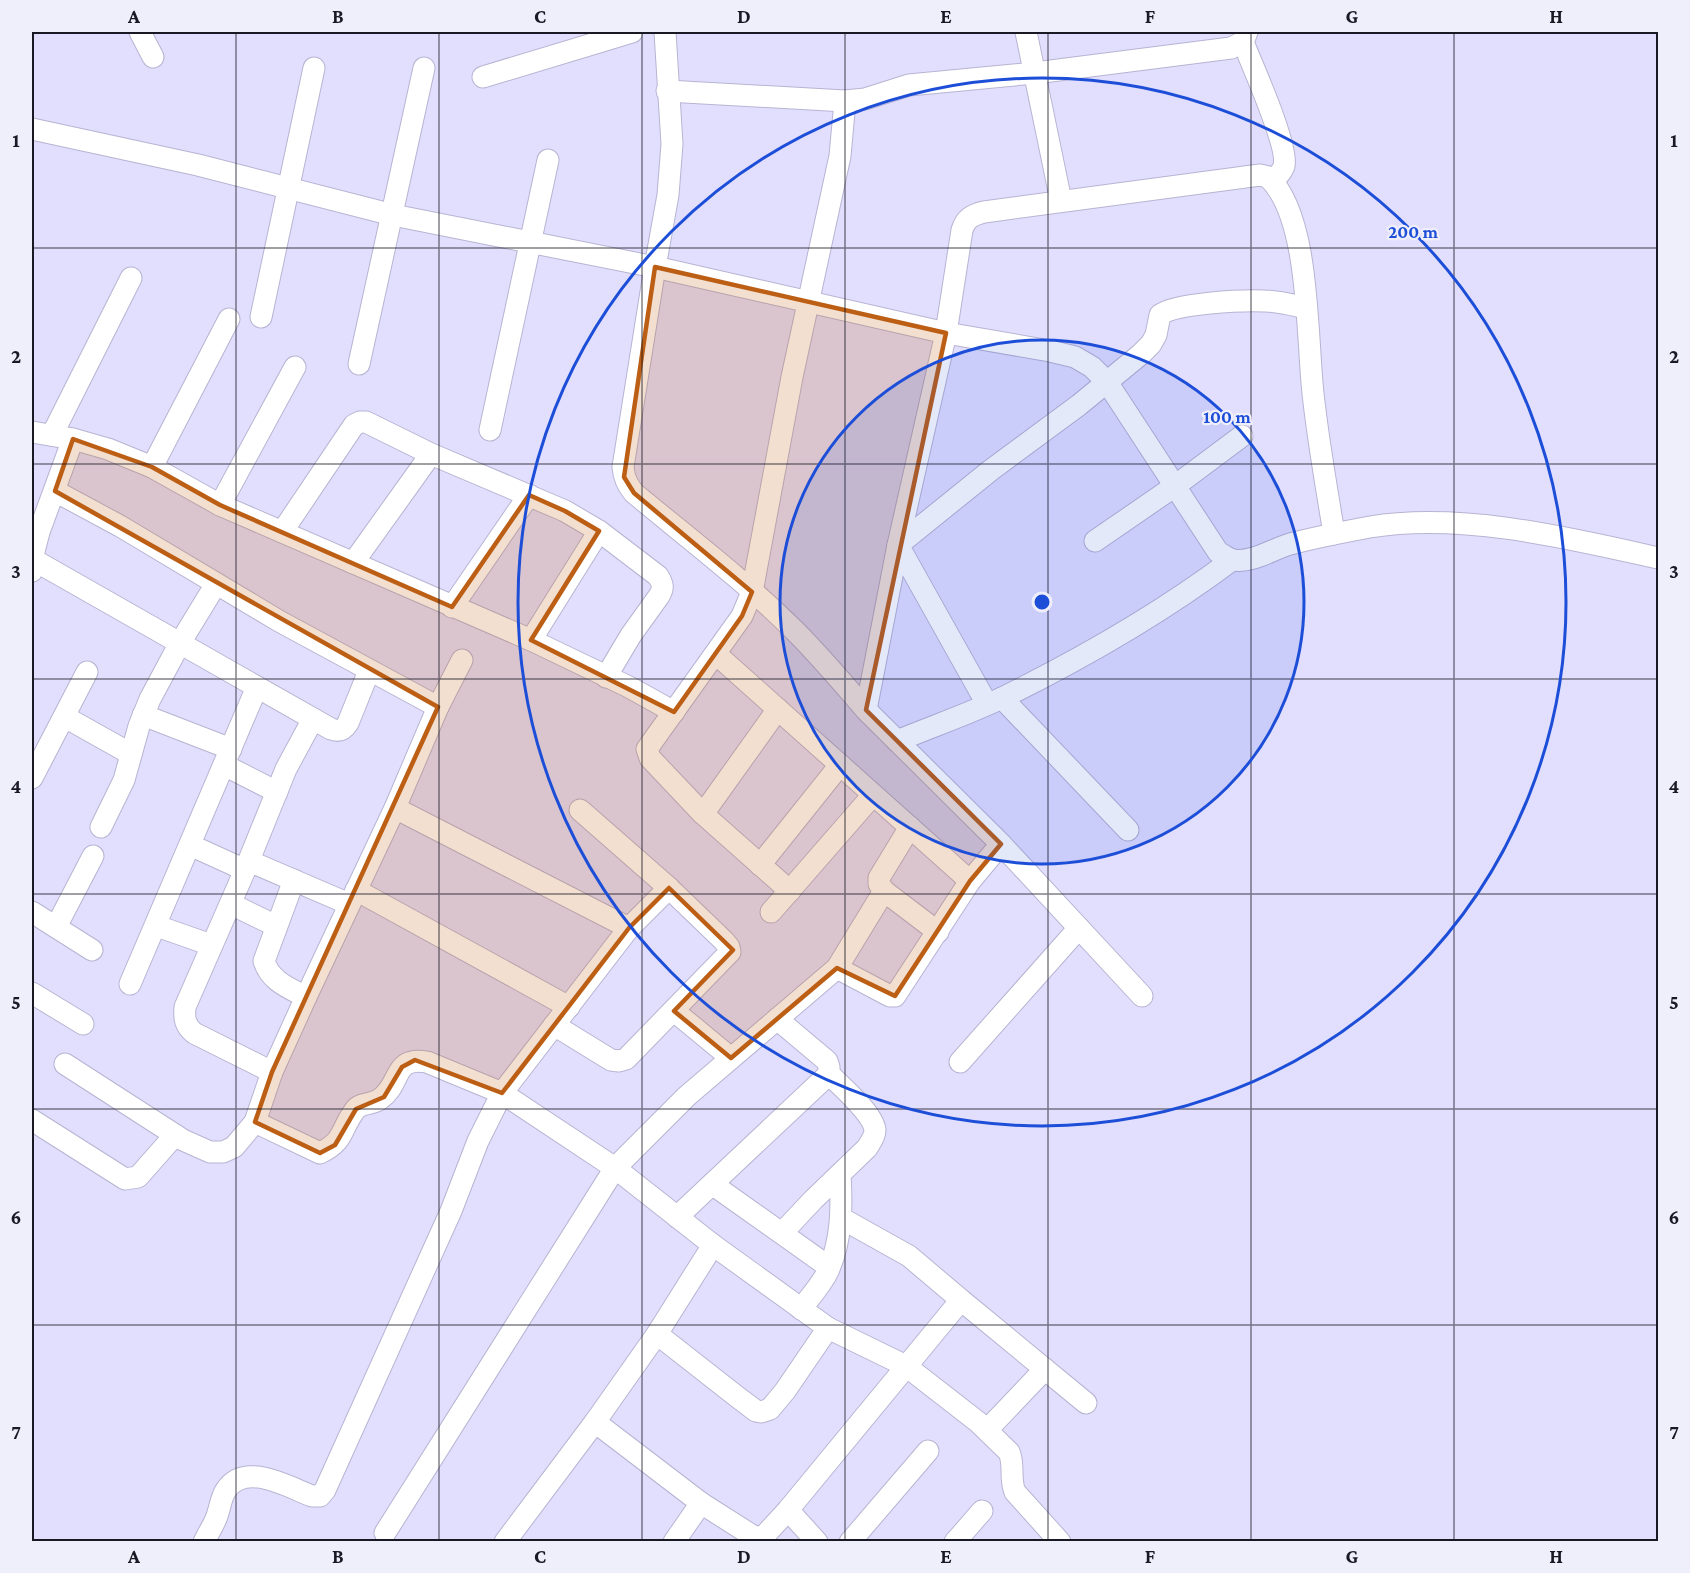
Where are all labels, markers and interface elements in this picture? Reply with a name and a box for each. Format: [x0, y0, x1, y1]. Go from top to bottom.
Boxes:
text: A [127, 5, 141, 27]
text: B [332, 5, 344, 27]
text: C [534, 5, 546, 27]
text: D [737, 5, 751, 27]
text: E [940, 5, 952, 27]
text: F [1145, 5, 1156, 27]
text: G [1346, 5, 1359, 27]
text: H [1549, 5, 1563, 27]
text: 1 [12, 129, 20, 151]
text: 1 [1670, 129, 1678, 151]
text: 200 m [1388, 222, 1439, 242]
text: 2 [11, 345, 21, 367]
text: 2 [1669, 345, 1679, 367]
text: 100 m [1203, 407, 1251, 427]
text: 3 [11, 560, 21, 582]
text: 3 [1669, 560, 1679, 582]
centre of rings [1032, 592, 1052, 612]
text: 4 [11, 775, 22, 797]
text: 4 [1669, 775, 1680, 797]
text: 5 [11, 991, 21, 1013]
text: 5 [1669, 991, 1679, 1013]
text: 6 [11, 1206, 21, 1228]
text: 6 [1669, 1206, 1679, 1228]
text: 7 [11, 1421, 21, 1443]
text: 7 [1669, 1421, 1679, 1443]
text: A [127, 1545, 141, 1567]
text: B [332, 1545, 344, 1567]
text: C [534, 1545, 546, 1567]
text: D [737, 1545, 751, 1567]
text: E [940, 1545, 952, 1567]
text: F [1145, 1545, 1156, 1567]
text: G [1346, 1545, 1359, 1567]
text: H [1549, 1545, 1563, 1567]

